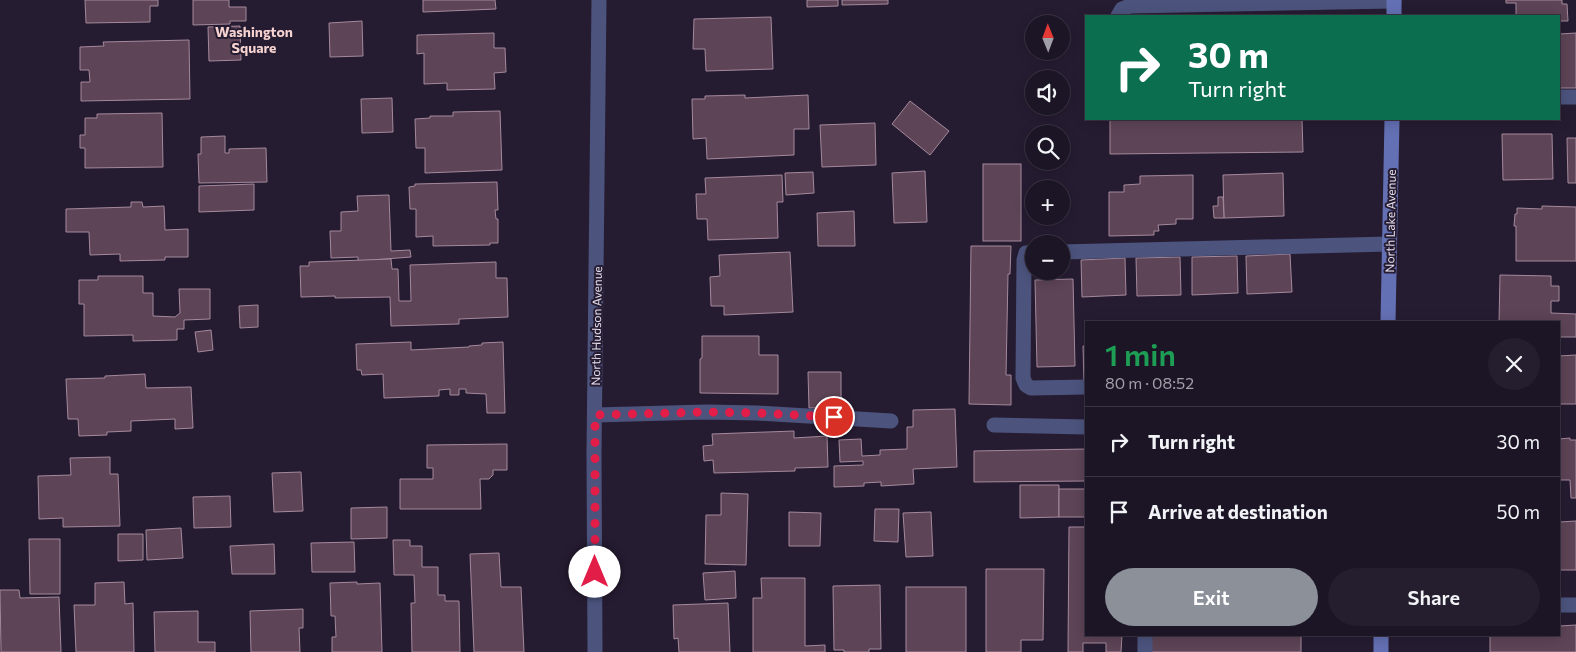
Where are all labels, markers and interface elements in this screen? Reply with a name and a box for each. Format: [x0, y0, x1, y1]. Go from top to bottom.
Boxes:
north arrow [1025, 15, 1070, 60]
map controls [1025, 15, 1070, 280]
district label: Washington Square [215, 23, 293, 56]
text: 30 m [1188, 32, 1269, 75]
icon: right [1105, 35, 1170, 100]
button: sound [1025, 70, 1070, 115]
text: Turn right [1188, 75, 1286, 102]
button: search [1025, 125, 1070, 170]
street label: North Lake Avenue [1382, 169, 1398, 273]
button: + [1025, 180, 1070, 225]
button: − [1025, 235, 1070, 280]
street label: North Hudson Avenue [588, 266, 604, 386]
text: 1 min [1105, 335, 1176, 372]
button: close [1488, 338, 1540, 390]
text: 80 m · 08:52 [1105, 373, 1194, 392]
pin [813, 396, 855, 438]
icon: arrive [820, 403, 848, 431]
icon: right [1105, 428, 1133, 456]
text: Turn right [1148, 430, 1235, 453]
text: 30 m [1497, 430, 1540, 453]
icon: arrive [1105, 498, 1133, 526]
text: Arrive at destination [1148, 500, 1328, 523]
text: 50 m [1496, 500, 1540, 523]
position arrow [568, 545, 620, 597]
button: Exit [1105, 568, 1318, 626]
button: Share [1328, 568, 1540, 626]

